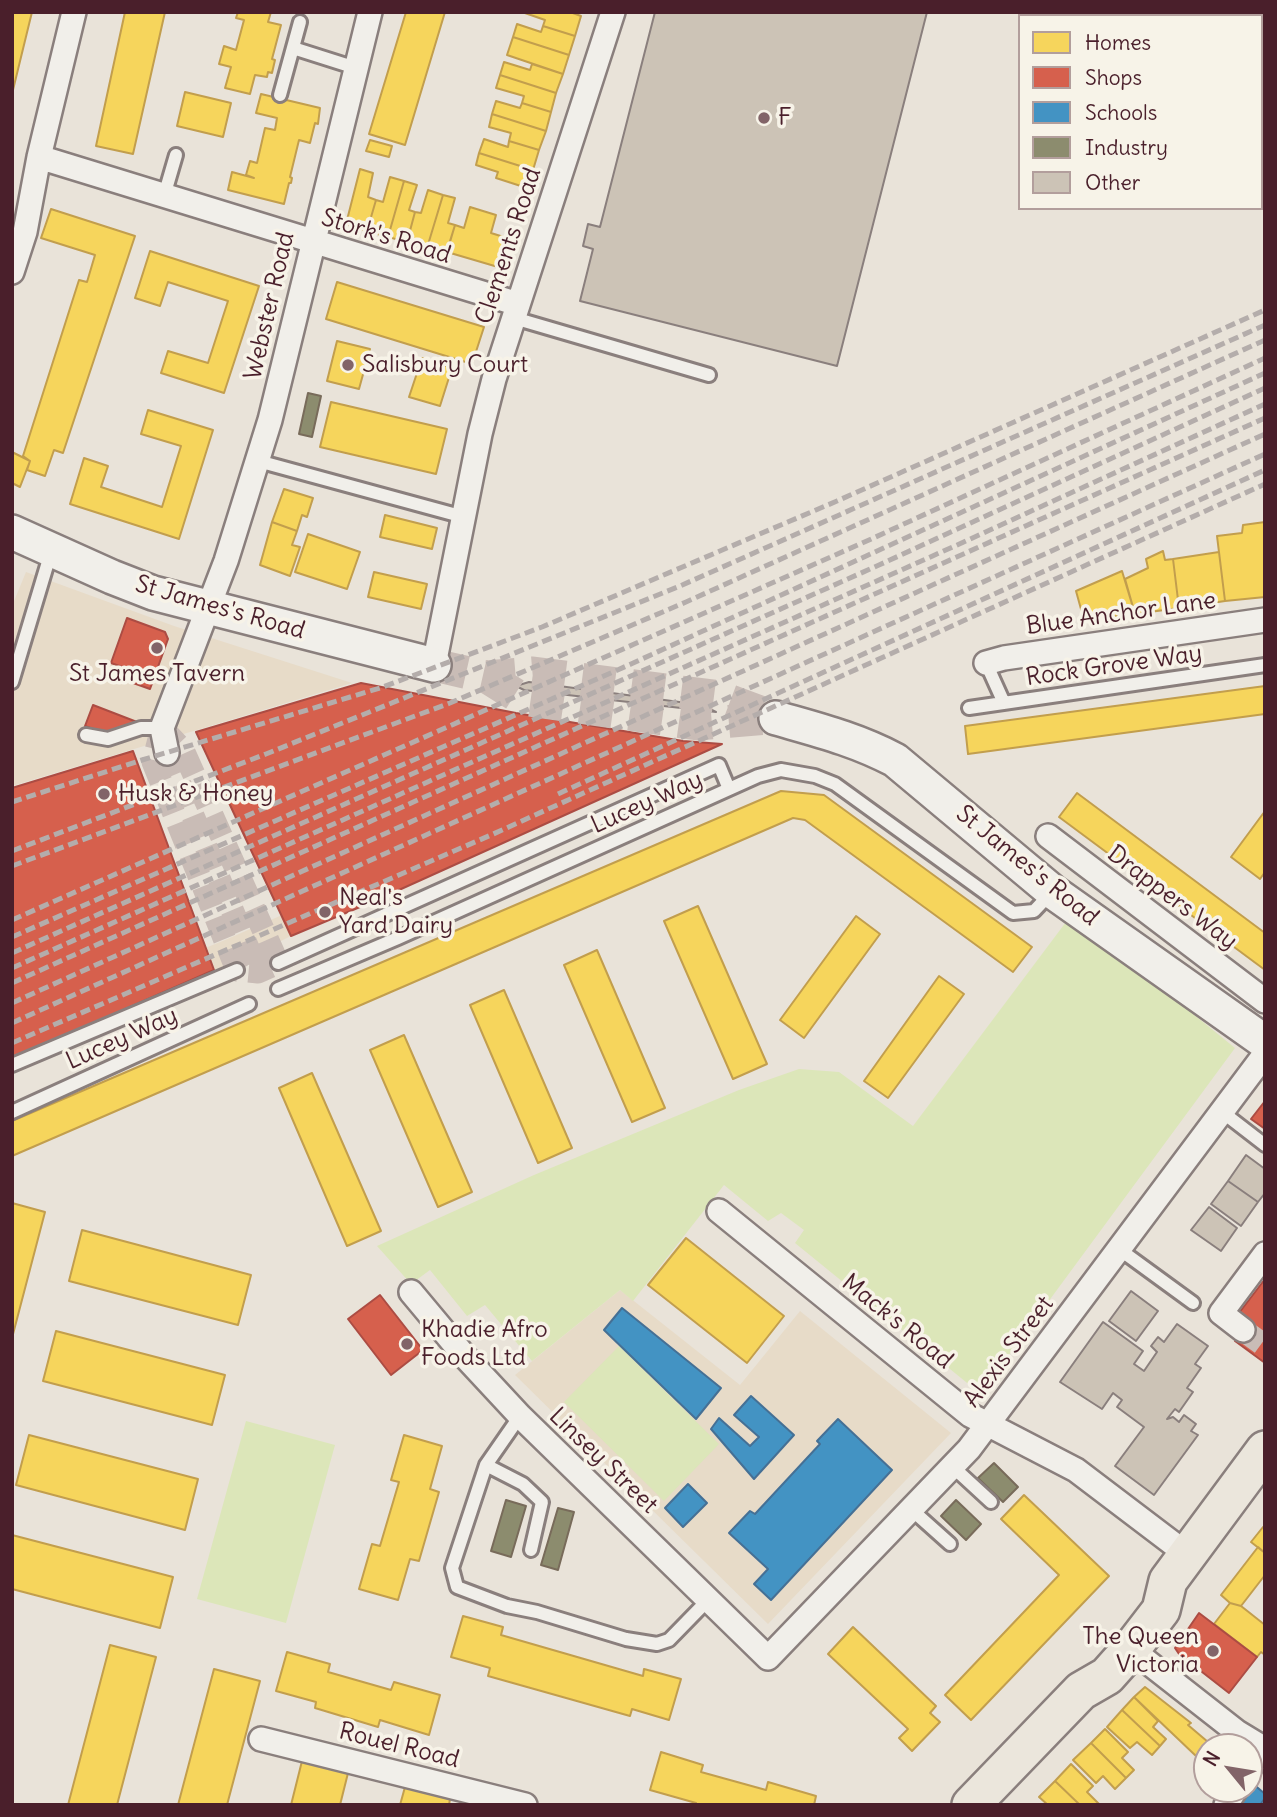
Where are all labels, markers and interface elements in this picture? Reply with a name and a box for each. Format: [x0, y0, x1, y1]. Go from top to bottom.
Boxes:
legend [1018, 14, 1263, 210]
text: Homes [1085, 29, 1151, 56]
text: Shops [1085, 64, 1142, 91]
text: Schools [1085, 99, 1157, 126]
place label: F [778, 104, 792, 132]
marker: F [756, 110, 772, 126]
text: Industry [1085, 134, 1168, 161]
street label: Clements Road [470, 164, 548, 328]
text: Other [1085, 169, 1140, 196]
street label: Stork's Road [318, 204, 454, 270]
street label: Webster Road [239, 229, 301, 383]
place label: Salisbury Court [362, 351, 528, 379]
marker: Salisbury Court [340, 357, 356, 373]
street label: St James's Road [132, 570, 308, 646]
street label: Blue Anchor Lane [1024, 586, 1218, 642]
street label: Rock Grove Way [1024, 639, 1204, 693]
marker: St James Tavern [149, 640, 165, 656]
place label: St James Tavern [69, 660, 245, 688]
street label: Lucey Way [587, 766, 707, 840]
place label: Husk & Honey [118, 780, 273, 808]
marker: Husk & Honey [96, 786, 112, 802]
street label: St James's Road [950, 800, 1104, 932]
street label: Drappers Way [1101, 840, 1243, 956]
place label: Neal's Yard Dairy [339, 884, 453, 940]
marker: Neal's Yard Dairy [317, 904, 333, 920]
street label: Lucey Way [62, 1002, 182, 1076]
street label: Mack's Road [836, 1268, 958, 1376]
street label: Alexis Street [958, 1291, 1060, 1413]
place label: Khadie Afro Foods Ltd [421, 1316, 548, 1372]
marker: Khadie Afro Foods Ltd [399, 1336, 415, 1352]
street label: Linsey Street [543, 1402, 663, 1520]
place label: The Queen Victoria [1082, 1623, 1199, 1679]
marker: The Queen Victoria [1205, 1643, 1221, 1659]
street label: Rouel Road [336, 1717, 462, 1775]
north arrow [1193, 1733, 1263, 1803]
text: N [1198, 1747, 1225, 1770]

